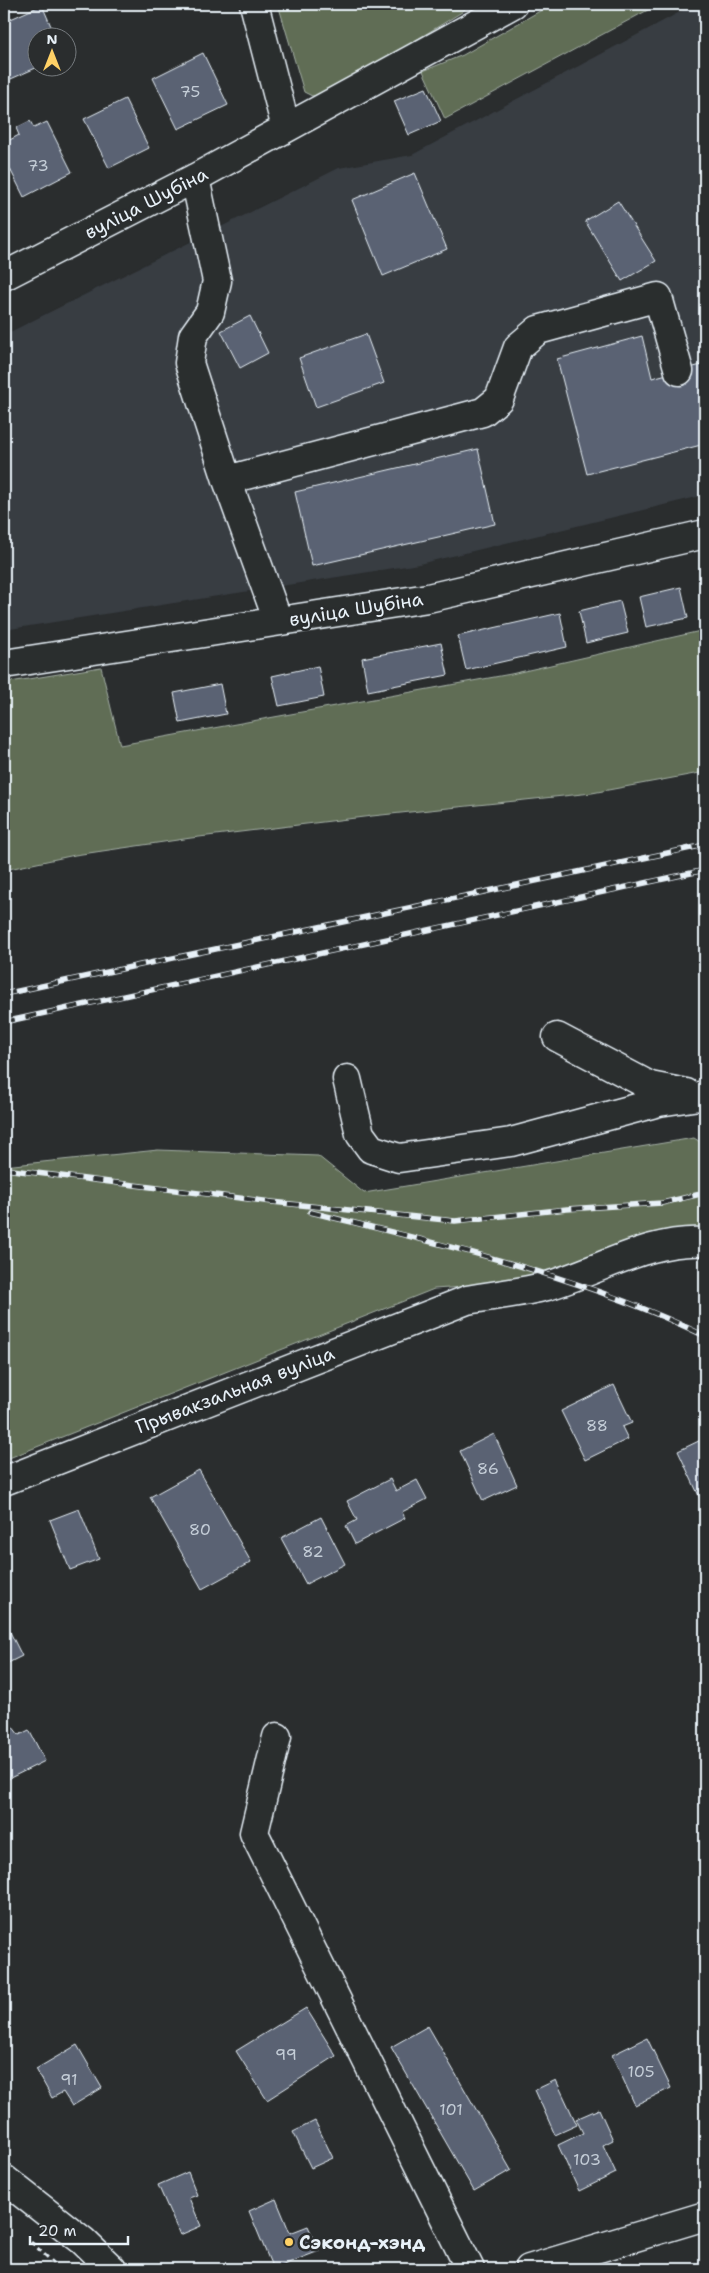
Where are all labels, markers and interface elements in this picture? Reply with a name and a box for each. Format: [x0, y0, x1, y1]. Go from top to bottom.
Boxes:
north arrow [28, 28, 78, 78]
text: N [46, 30, 58, 48]
house number: 75 [180, 81, 200, 102]
house number: 73 [27, 155, 49, 176]
street label: вуліца Шубіна [80, 161, 212, 245]
street label: вуліца Шубіна [287, 586, 425, 632]
street label: Прывакзальная вуліца [132, 1340, 338, 1439]
house number: 88 [586, 1415, 608, 1436]
house number: 86 [477, 1458, 499, 1479]
house number: 80 [189, 1519, 211, 1540]
house number: 82 [302, 1541, 324, 1562]
house number: 99 [275, 2044, 297, 2065]
house number: 105 [627, 2061, 655, 2082]
house number: 91 [60, 2069, 78, 2090]
house number: 101 [439, 2099, 463, 2120]
house number: 103 [573, 2149, 601, 2170]
scale bar [30, 2213, 128, 2245]
text: 20 m [38, 2221, 77, 2241]
place label: Сэконд-хэнд [299, 2230, 426, 2255]
marker: Сэконд-хэнд [283, 2236, 295, 2248]

